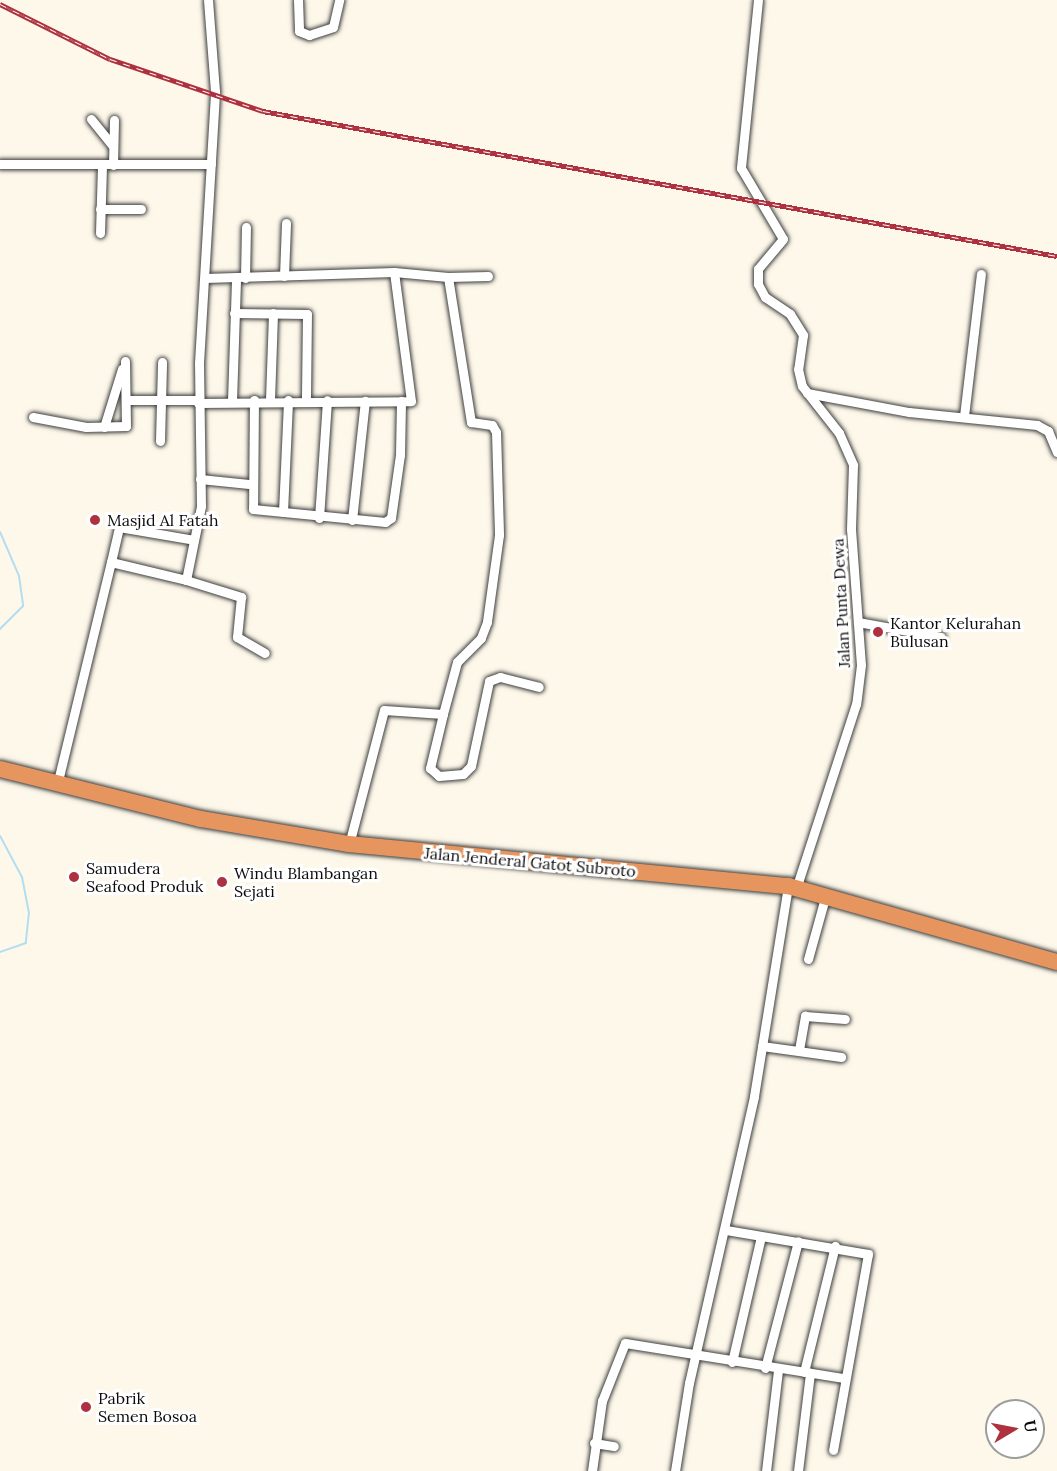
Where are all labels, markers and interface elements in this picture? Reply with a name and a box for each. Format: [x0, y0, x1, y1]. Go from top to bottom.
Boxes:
place label: Masjid Al Fatah [107, 510, 219, 530]
marker: Masjid Al Fatah [88, 513, 102, 527]
street label: Jalan Punta Dewa [828, 538, 854, 668]
place label: Kantor Kelurahan Bulusan [890, 613, 1021, 651]
marker: Kantor Kelurahan Bulusan [871, 625, 885, 639]
street label: Jalan Jenderal Gatot Subroto [423, 843, 637, 881]
place label: Samudera Seafood Produk [86, 858, 203, 896]
place label: Windu Blambangan Sejati [234, 863, 378, 901]
marker: Samudera Seafood Produk [67, 870, 81, 884]
marker: Windu Blambangan Sejati [215, 875, 229, 889]
place label: Pabrik Semen Bosoa [98, 1388, 197, 1426]
north arrow [985, 1399, 1045, 1459]
marker: Pabrik Semen Bosoa [79, 1400, 93, 1414]
text: U [1020, 1418, 1042, 1434]

